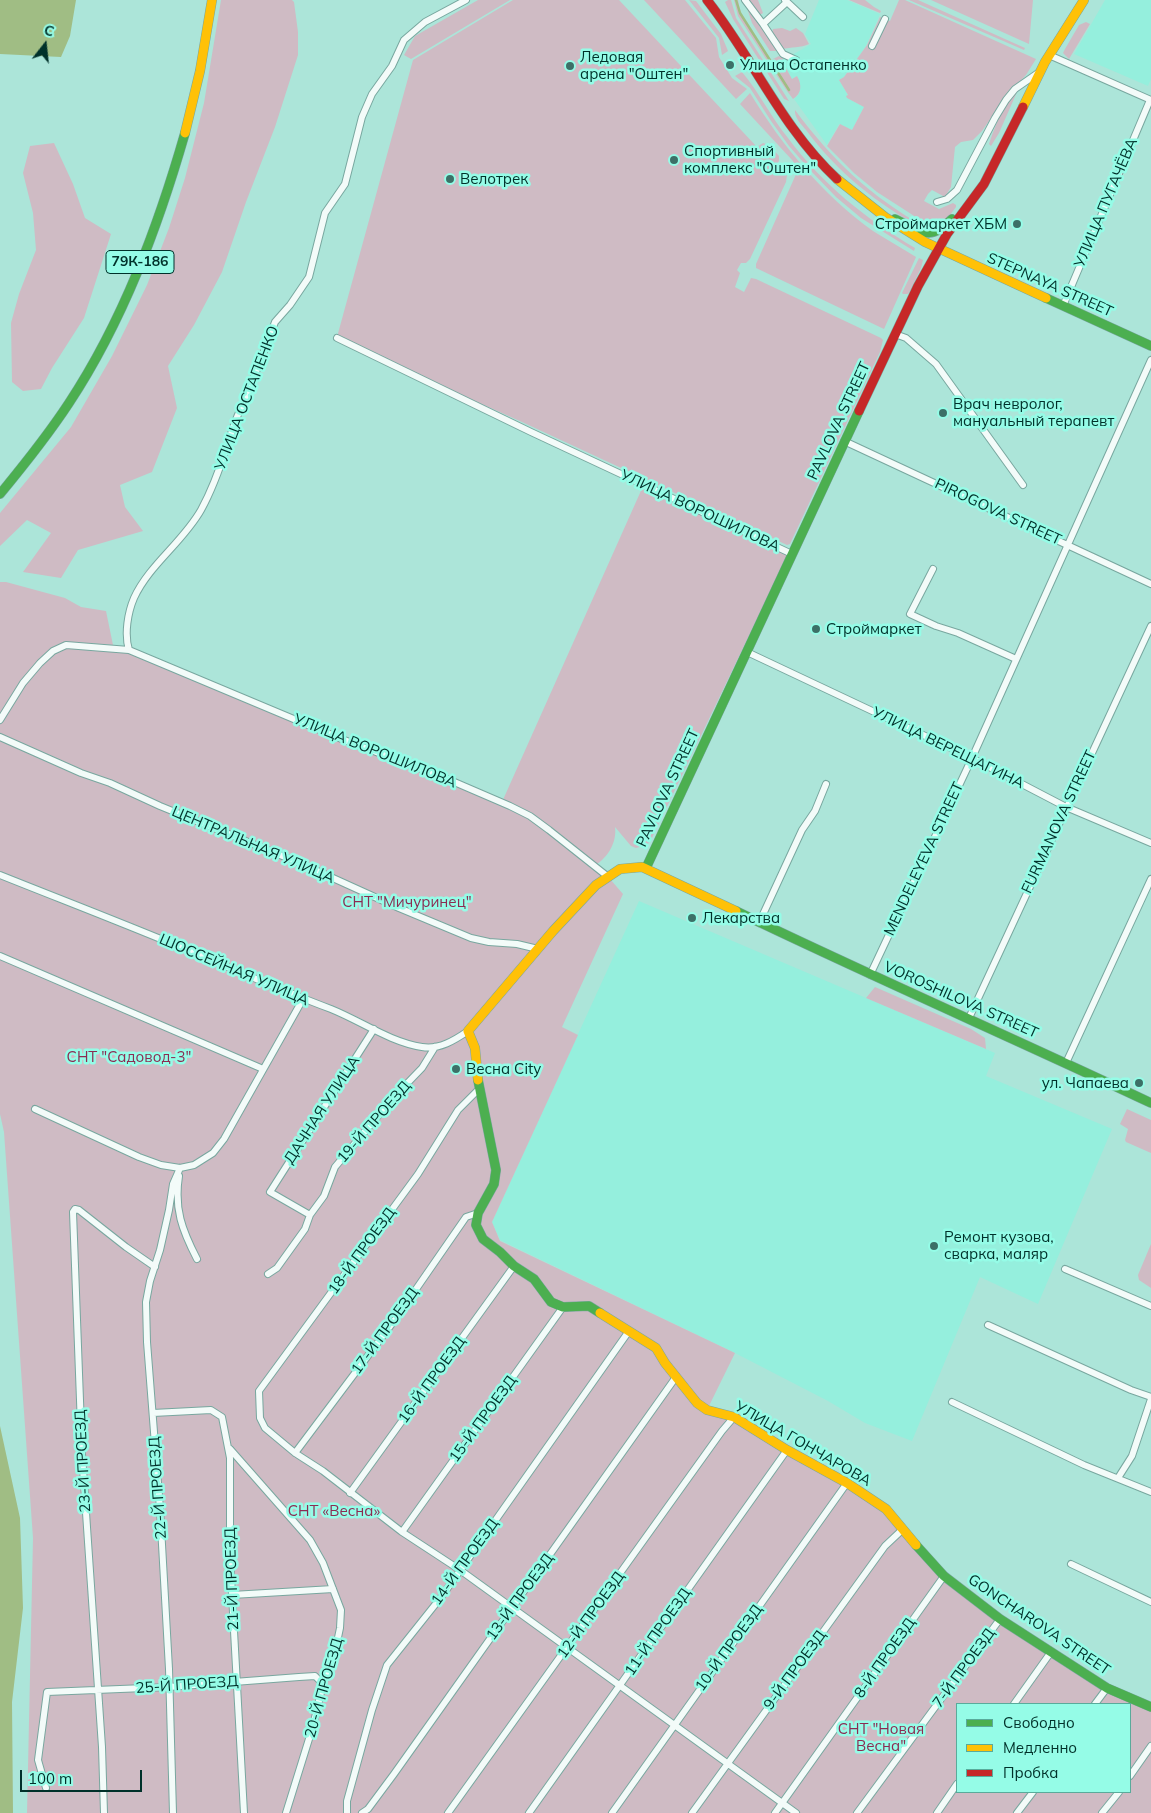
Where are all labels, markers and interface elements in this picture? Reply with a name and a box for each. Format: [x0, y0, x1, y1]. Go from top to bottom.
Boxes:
north arrow [20, 20, 70, 70]
text: С [42, 21, 56, 41]
place label: Ледовая арена "Оштен" [580, 48, 688, 83]
place label: Улица Остапенко [740, 56, 867, 74]
marker: Улица Остапенко [724, 59, 736, 71]
marker: Ледовая арена "Оштен" [564, 60, 576, 72]
street label: УЛИЦА ПУГАЧЁВА [1071, 136, 1141, 270]
place label: Спортивный комплекс "Оштен" [684, 142, 816, 177]
marker: Спортивный комплекс "Оштен" [668, 154, 680, 166]
place label: Велотрек [460, 170, 528, 188]
marker: Велотрек [444, 173, 456, 185]
place label: Строймаркет ХБМ [875, 215, 1007, 233]
marker: Строймаркет ХБМ [1011, 218, 1023, 230]
street label: STEPNAYA STREET [984, 249, 1116, 321]
road number: 79К-186 [106, 250, 174, 274]
street label: УЛИЦА ОСТАПЕНКО [211, 323, 283, 473]
street label: PAVLOVA STREET [804, 359, 874, 483]
place label: Врач невролог, мануальный терапевт [953, 395, 1114, 430]
marker: Врач невролог, мануальный терапевт [937, 407, 949, 419]
street label: УЛИЦА ВОРОШИЛОВА [617, 466, 783, 556]
street label: PIROGOVA STREET [932, 475, 1064, 549]
place label: Строймаркет [826, 620, 921, 638]
marker: Строймаркет [810, 623, 822, 635]
street label: УЛИЦА ВЕРЕЩАГИНА [869, 703, 1027, 793]
street label: УЛИЦА ВОРОШИЛОВА [291, 710, 459, 792]
street label: PAVLOVA STREET [633, 726, 703, 850]
street label: FURMANOVA STREET [1018, 748, 1100, 896]
street label: MENDELEYEVA STREET [880, 779, 968, 939]
street label: ЦЕНТРАЛЬНАЯ УЛИЦА [169, 803, 337, 887]
park label: СНТ "Мичуринец" [342, 893, 472, 911]
place label: Лекарства [702, 909, 780, 927]
marker: Лекарства [686, 912, 698, 924]
street label: ШОССЕЙНАЯ УЛИЦА [157, 930, 311, 1010]
street label: VOROSHILOVA STREET [881, 958, 1041, 1042]
park label: СНТ "Садовод-3" [67, 1048, 191, 1066]
street label: ДАЧНАЯ УЛИЦА [280, 1053, 364, 1167]
place label: Весна City [466, 1060, 541, 1078]
marker: Весна City [450, 1063, 462, 1075]
place label: ул. Чапаева [1042, 1074, 1129, 1092]
street label: 19-Й ПРОЕЗД [333, 1077, 415, 1167]
marker: ул. Чапаева [1133, 1077, 1145, 1089]
street label: 18-Й ПРОЕЗД [324, 1204, 400, 1298]
place label: Ремонт кузова, сварка, маляр [944, 1228, 1054, 1263]
marker: Ремонт кузова, сварка, маляр [928, 1240, 940, 1252]
street label: 17-Й ПРОЕЗД [347, 1284, 423, 1378]
street label: 16-Й ПРОЕЗД [394, 1333, 470, 1427]
street label: 15-Й ПРОЕЗД [445, 1372, 521, 1466]
street label: УЛИЦА ГОНЧАРОВА [732, 1398, 874, 1490]
street label: 23-Й ПРОЕЗД [71, 1409, 95, 1513]
street label: 22-Й ПРОЕЗД [145, 1436, 171, 1540]
park label: СНТ «Весна» [288, 1502, 380, 1520]
street label: 14-Й ПРОЕЗД [427, 1515, 503, 1609]
street label: 21-Й ПРОЕЗД [221, 1527, 243, 1631]
street label: 13-Й ПРОЕЗД [482, 1550, 558, 1644]
street label: 12-Й ПРОЕЗД [553, 1568, 629, 1662]
street label: GONCHAROVA STREET [964, 1571, 1114, 1679]
street label: 11-Й ПРОЕЗД [621, 1585, 695, 1679]
street label: 10-Й ПРОЕЗД [691, 1601, 767, 1695]
street label: 8-Й ПРОЕЗД [851, 1614, 919, 1702]
street label: 7-Й ПРОЕЗД [929, 1625, 999, 1711]
street label: 9-Й ПРОЕЗД [760, 1627, 830, 1713]
street label: 20-Й ПРОЕЗД [301, 1636, 347, 1740]
street label: 25-Й ПРОЕЗД [135, 1672, 239, 1698]
legend [956, 1703, 1131, 1793]
text: Свободно [1003, 1713, 1075, 1732]
park label: СНТ "Новая Весна" [838, 1720, 924, 1755]
text: Медленно [1003, 1738, 1077, 1757]
scale bar [22, 1760, 145, 1792]
text: Пробка [1003, 1763, 1058, 1782]
text: 100 m [28, 1769, 72, 1788]

